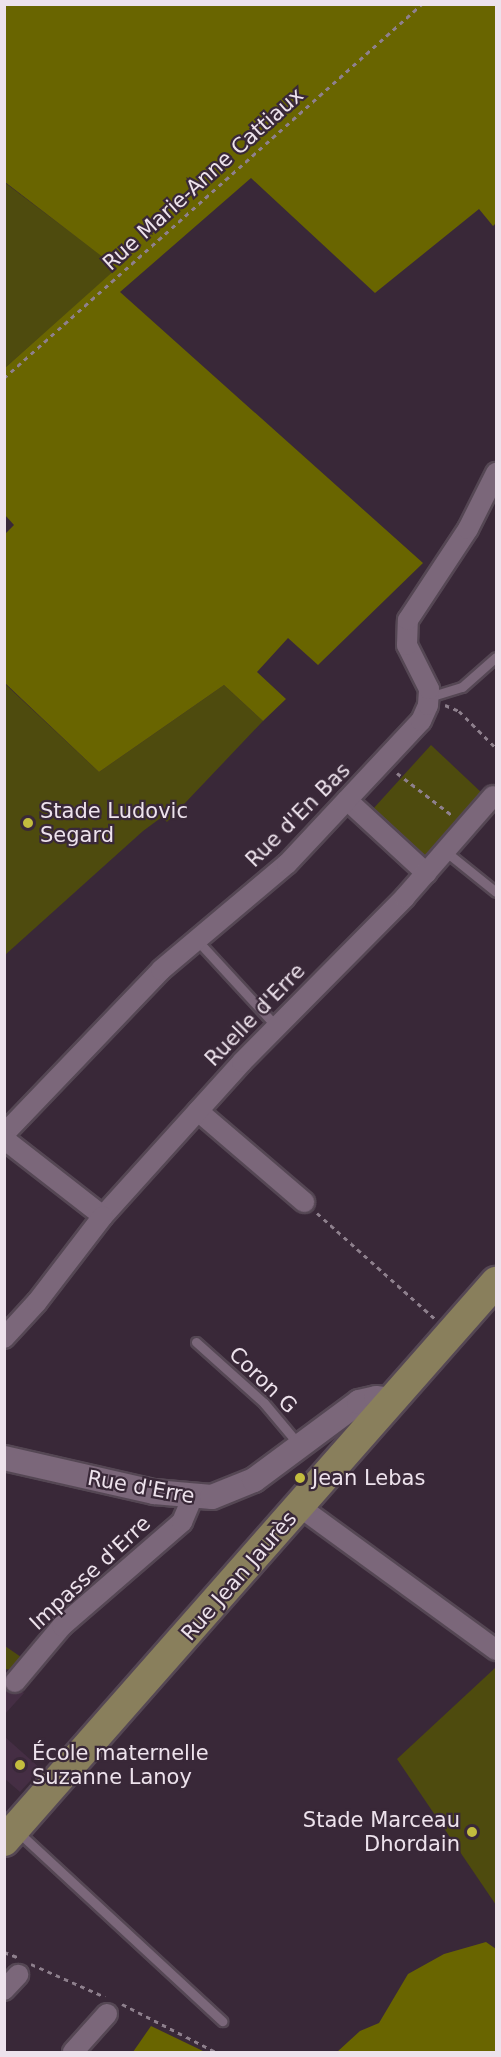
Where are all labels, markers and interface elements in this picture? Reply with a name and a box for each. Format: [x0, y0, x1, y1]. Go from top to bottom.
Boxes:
street label: Rue Marie-Anne Cattiaux [98, 82, 308, 276]
street label: Rue d'En Bas [241, 758, 355, 872]
place label: Stade Ludovic Segard [40, 798, 188, 848]
marker: Stade Ludovic Segard [21, 816, 35, 830]
street label: Ruelle d'Erre [200, 958, 310, 1072]
street label: Coron G [224, 1341, 302, 1419]
street label: Rue d'Erre [85, 1465, 197, 1509]
place label: Jean Lebas [312, 1465, 425, 1491]
marker: Jean Lebas [293, 1471, 307, 1485]
street label: Rue Jean Jaurès [176, 1506, 302, 1646]
street label: Impasse d'Erre [24, 1511, 156, 1635]
place label: École maternelle Suzanne Lanoy [32, 1740, 209, 1790]
marker: École maternelle Suzanne Lanoy [13, 1758, 27, 1772]
place label: Stade Marceau Dhordain [303, 1807, 460, 1857]
marker: Stade Marceau Dhordain [465, 1825, 479, 1839]

